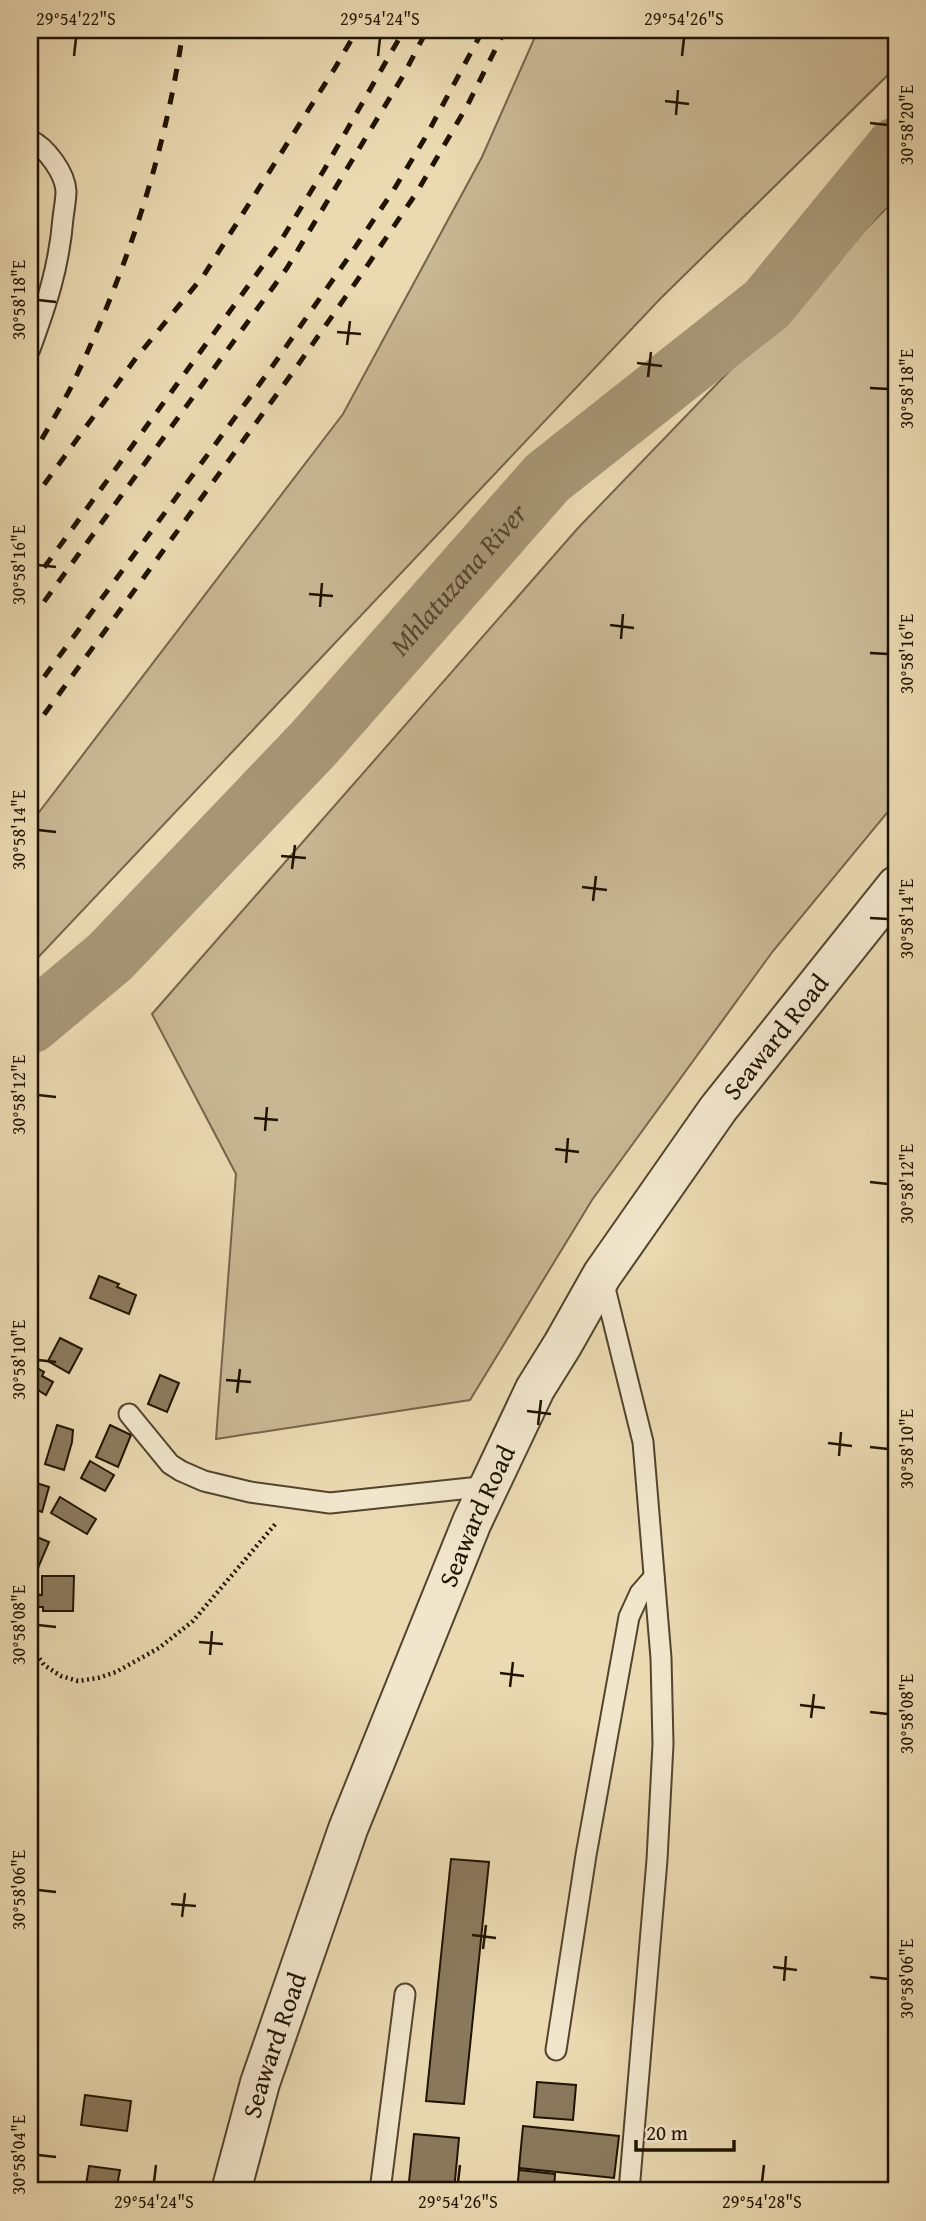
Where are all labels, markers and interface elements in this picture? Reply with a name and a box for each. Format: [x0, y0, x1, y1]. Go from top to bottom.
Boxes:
text: 29°54'22"S [36, 5, 116, 32]
text: 29°54'24"S [340, 5, 420, 32]
text: 29°54'26"S [644, 5, 724, 32]
text: 30°58'20"E [893, 85, 920, 165]
text: 30°58'18"E [5, 260, 32, 340]
text: 30°58'18"E [893, 349, 920, 429]
water label: Mhlatuzana River [379, 493, 537, 664]
text: 30°58'16"E [5, 525, 32, 605]
text: 30°58'16"E [893, 614, 920, 694]
text: 30°58'14"E [5, 790, 32, 870]
text: 30°58'14"E [893, 879, 920, 959]
street label: Seaward Road [713, 965, 838, 1108]
text: 30°58'12"E [5, 1055, 32, 1135]
text: 30°58'12"E [893, 1144, 920, 1224]
text: 30°58'10"E [5, 1320, 32, 1400]
text: 30°58'10"E [893, 1409, 920, 1489]
street label: Seaward Road [428, 1438, 525, 1593]
text: 30°58'08"E [5, 1585, 32, 1665]
text: 30°58'08"E [893, 1674, 920, 1754]
text: 30°58'06"E [5, 1850, 32, 1930]
text: 30°58'06"E [893, 1939, 920, 2019]
street label: Seaward Road [231, 1967, 316, 2122]
scale bar [636, 2109, 734, 2153]
text: 30°58'04"E [5, 2115, 32, 2195]
text: 20 m [646, 2117, 688, 2148]
text: 29°54'24"S [114, 2188, 194, 2215]
text: 29°54'26"S [418, 2188, 498, 2215]
text: 29°54'28"S [722, 2188, 802, 2215]

